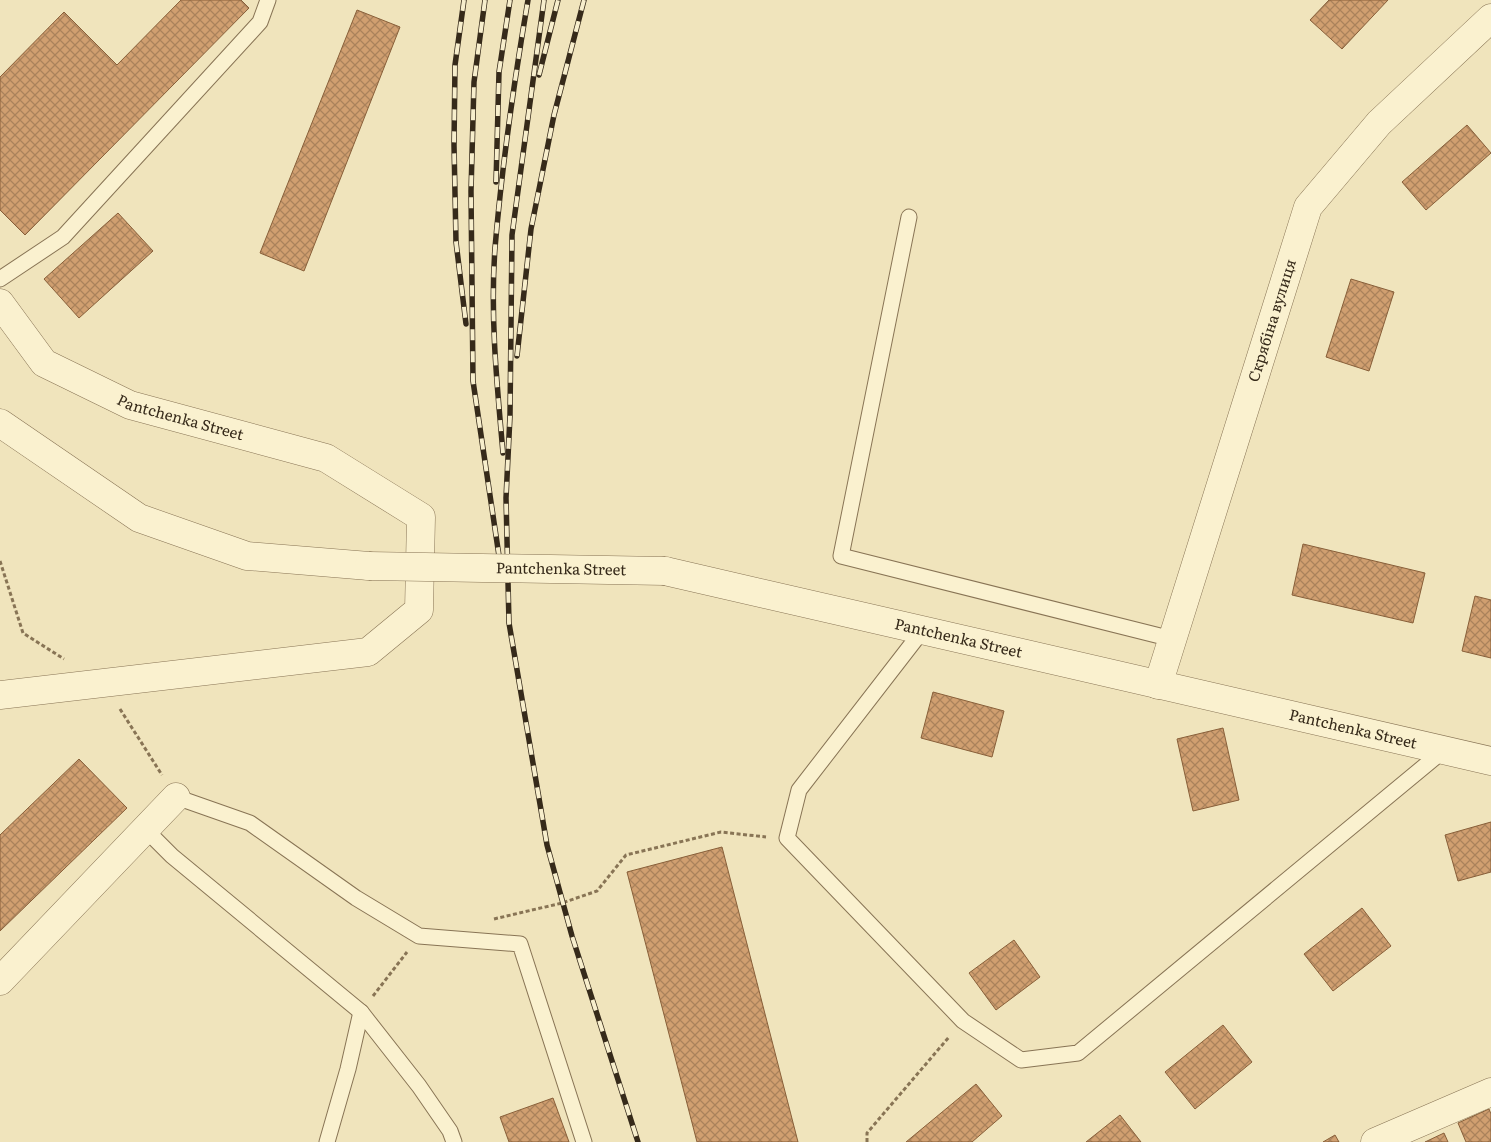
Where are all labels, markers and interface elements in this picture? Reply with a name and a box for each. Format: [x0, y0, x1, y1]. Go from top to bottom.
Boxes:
street label: Скрябіна вулиця [1241, 256, 1301, 384]
street label: Pantchenka Street [114, 387, 246, 445]
street label: Pantchenka Street [496, 555, 626, 580]
street label: Pantchenka Street [893, 611, 1025, 663]
street label: Pantchenka Street [1287, 702, 1420, 754]

